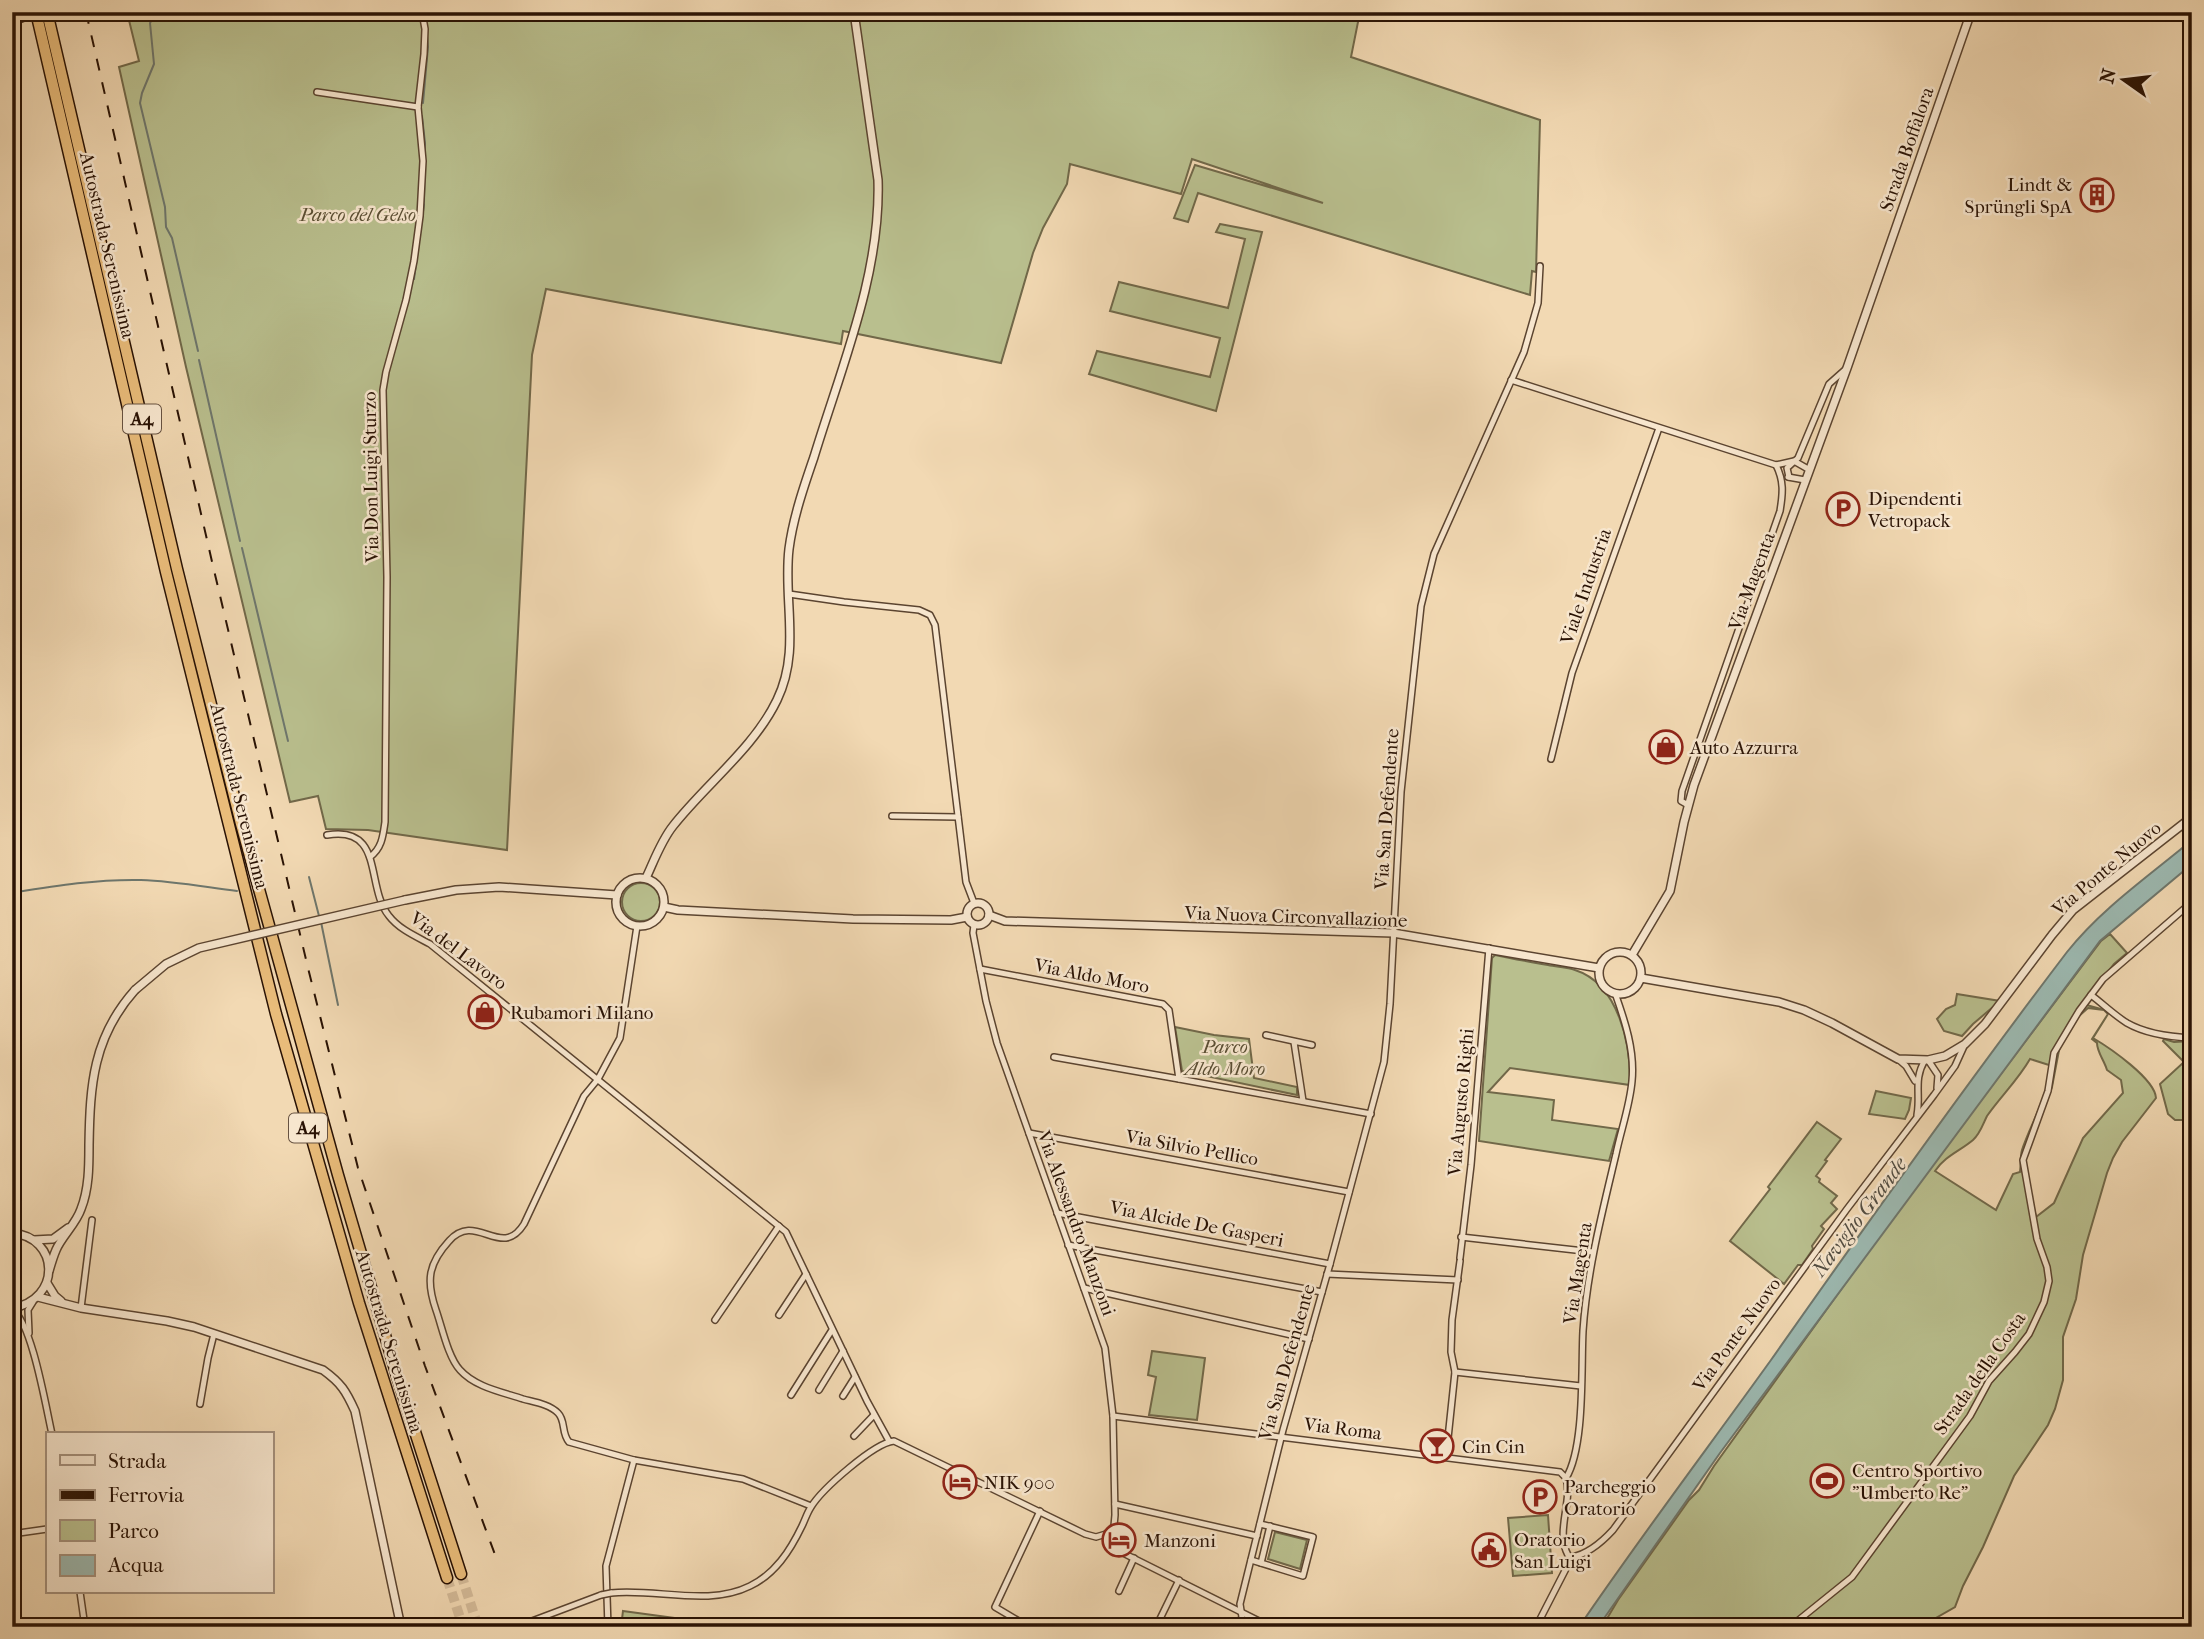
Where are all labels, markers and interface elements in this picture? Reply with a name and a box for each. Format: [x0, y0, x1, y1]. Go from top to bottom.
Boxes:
north arrow [2088, 46, 2158, 116]
text: N [2096, 66, 2121, 86]
street label: Strada Boffalora [1875, 84, 1939, 214]
street label: Autostrada Serenissima [75, 149, 139, 341]
place label: Lindt & Sprüngli SpA [1965, 174, 2073, 218]
building icon: Lindt & Sprüngli SpA [2078, 176, 2116, 214]
park label: Parco del Gelso [299, 204, 416, 226]
street label: Via Don Luigi Sturzo [359, 391, 384, 564]
road number: A4 [123, 404, 161, 433]
place label: Dipendenti Vetropack [1867, 488, 1962, 532]
parking icon: Dipendenti Vetropack [1824, 490, 1862, 528]
street label: Viale Industria [1556, 525, 1616, 648]
street label: Via Magenta [1724, 529, 1780, 634]
street label: Autostrada Serenissima [205, 700, 273, 892]
street label: Via San Defendente [1370, 728, 1404, 891]
shop icon: Auto Azzurra [1647, 728, 1685, 766]
place label: Auto Azzurra [1689, 737, 1798, 759]
street label: Via Ponte Nuovo [2047, 817, 2166, 921]
street label: Via Nuova Circonvallazione [1183, 902, 1408, 932]
street label: Via del Lavoro [405, 907, 512, 995]
street label: Via Aldo Moro [1032, 954, 1151, 998]
shop icon: Rubamori Milano [466, 993, 504, 1031]
place label: Rubamori Milano [510, 1002, 654, 1024]
street label: Via Augusto Righi [1443, 1027, 1478, 1178]
park label: Parco Aldo Moro [1183, 1036, 1265, 1080]
road number: A4 [289, 1114, 327, 1142]
street label: Via Silvio Pellico [1123, 1125, 1260, 1171]
street label: Via Alessandro Manzoni [1032, 1127, 1120, 1319]
water label: Naviglio Grande [1806, 1152, 1912, 1282]
street label: Via Alcide De Gasperi [1107, 1196, 1286, 1252]
street label: Via Magenta [1559, 1220, 1597, 1327]
street label: Autostrada Serenissima [350, 1246, 427, 1436]
street label: Via Ponte Nuovo [1688, 1273, 1786, 1397]
street label: Via San Defendente [1254, 1282, 1320, 1444]
street label: Strada della Costa [1929, 1308, 2030, 1439]
street label: Via Roma [1302, 1413, 1383, 1445]
bar icon: Cin Cin [1418, 1427, 1456, 1465]
legend [46, 1432, 273, 1594]
place label: Cin Cin [1462, 1436, 1525, 1458]
text: Strada [108, 1449, 166, 1473]
place label: Centro Sportivo "Umberto Re" [1852, 1460, 1983, 1504]
sports icon: Centro Sportivo "Umberto Re" [1808, 1462, 1846, 1500]
hotel icon: NIK 900 [941, 1463, 979, 1501]
place label: NIK 900 [984, 1472, 1055, 1494]
place label: Parcheggio Oratorio [1564, 1476, 1656, 1520]
parking icon: Parcheggio Oratorio [1521, 1478, 1559, 1516]
text: Ferrovia [108, 1483, 184, 1507]
text: Parco [108, 1519, 159, 1543]
hotel icon: Manzoni [1100, 1521, 1138, 1559]
place label: Oratorio San Luigi [1514, 1529, 1592, 1573]
place label: Manzoni [1144, 1530, 1216, 1552]
public building icon: Oratorio San Luigi [1470, 1531, 1508, 1569]
text: Acqua [107, 1553, 164, 1577]

